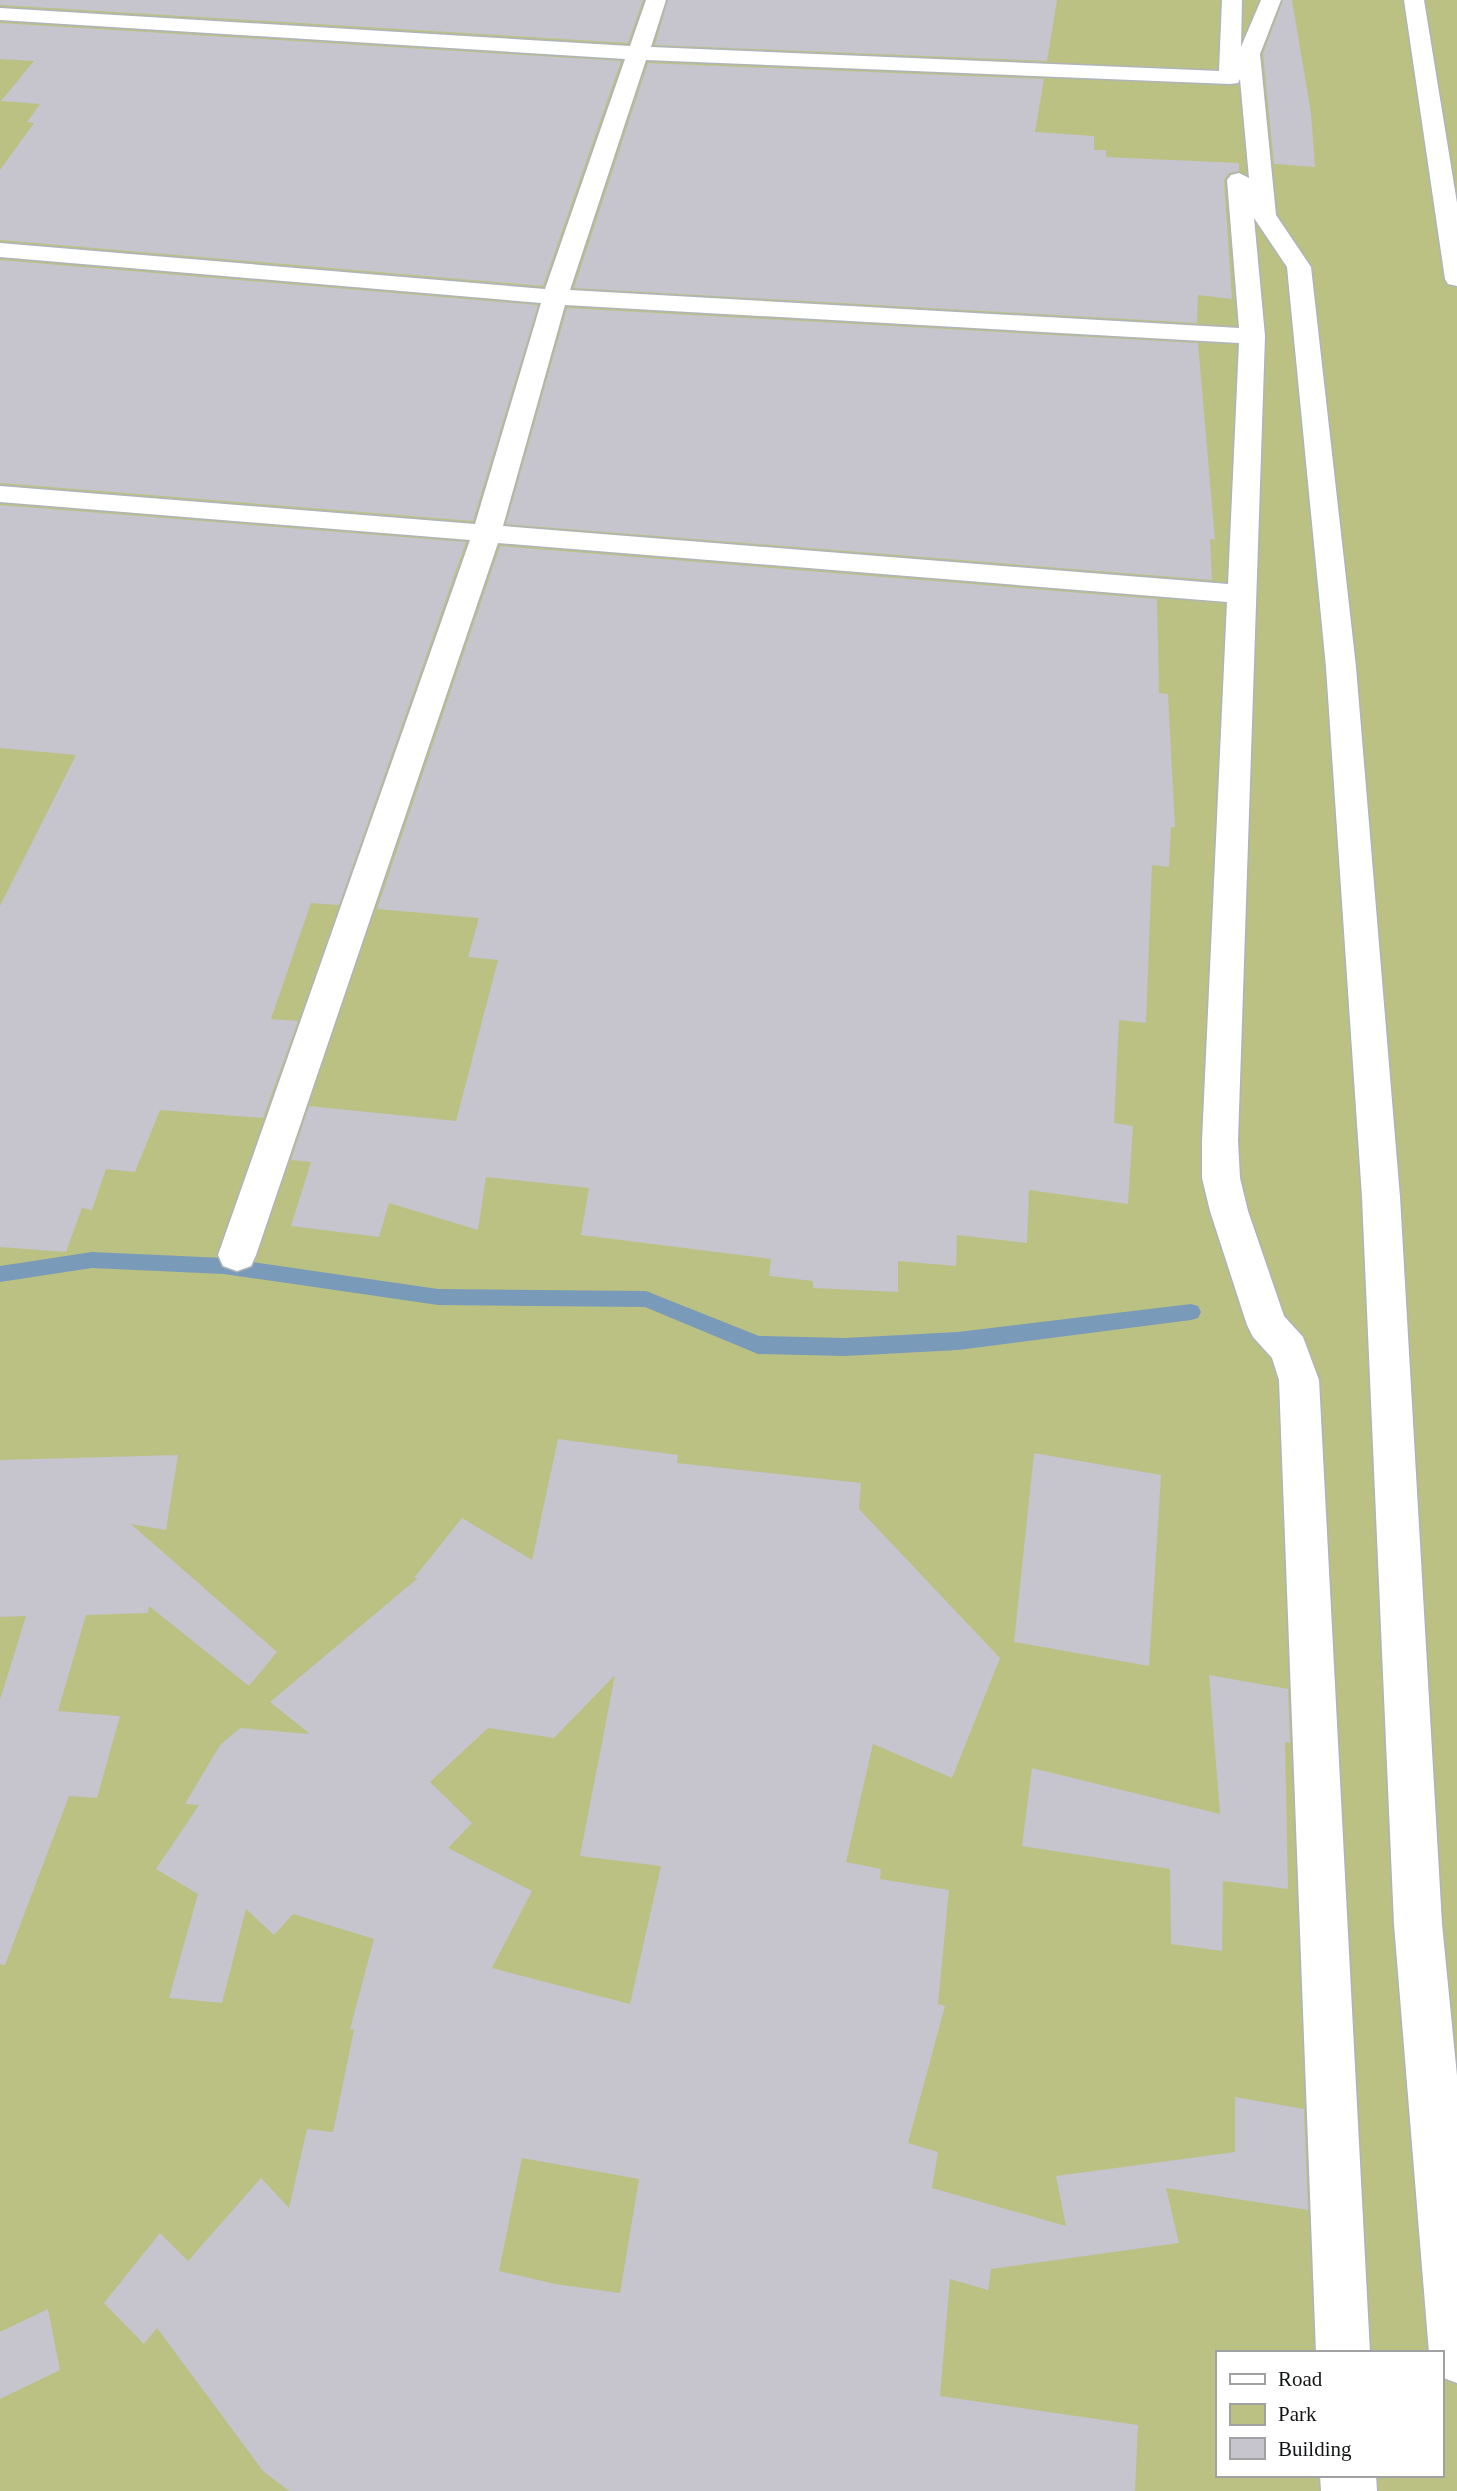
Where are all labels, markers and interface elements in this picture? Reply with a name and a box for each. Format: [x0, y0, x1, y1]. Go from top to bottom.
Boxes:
legend [1216, 2351, 1443, 2477]
text: Road [1278, 2367, 1323, 2391]
text: Park [1278, 2402, 1317, 2426]
text: Building [1278, 2437, 1352, 2461]

